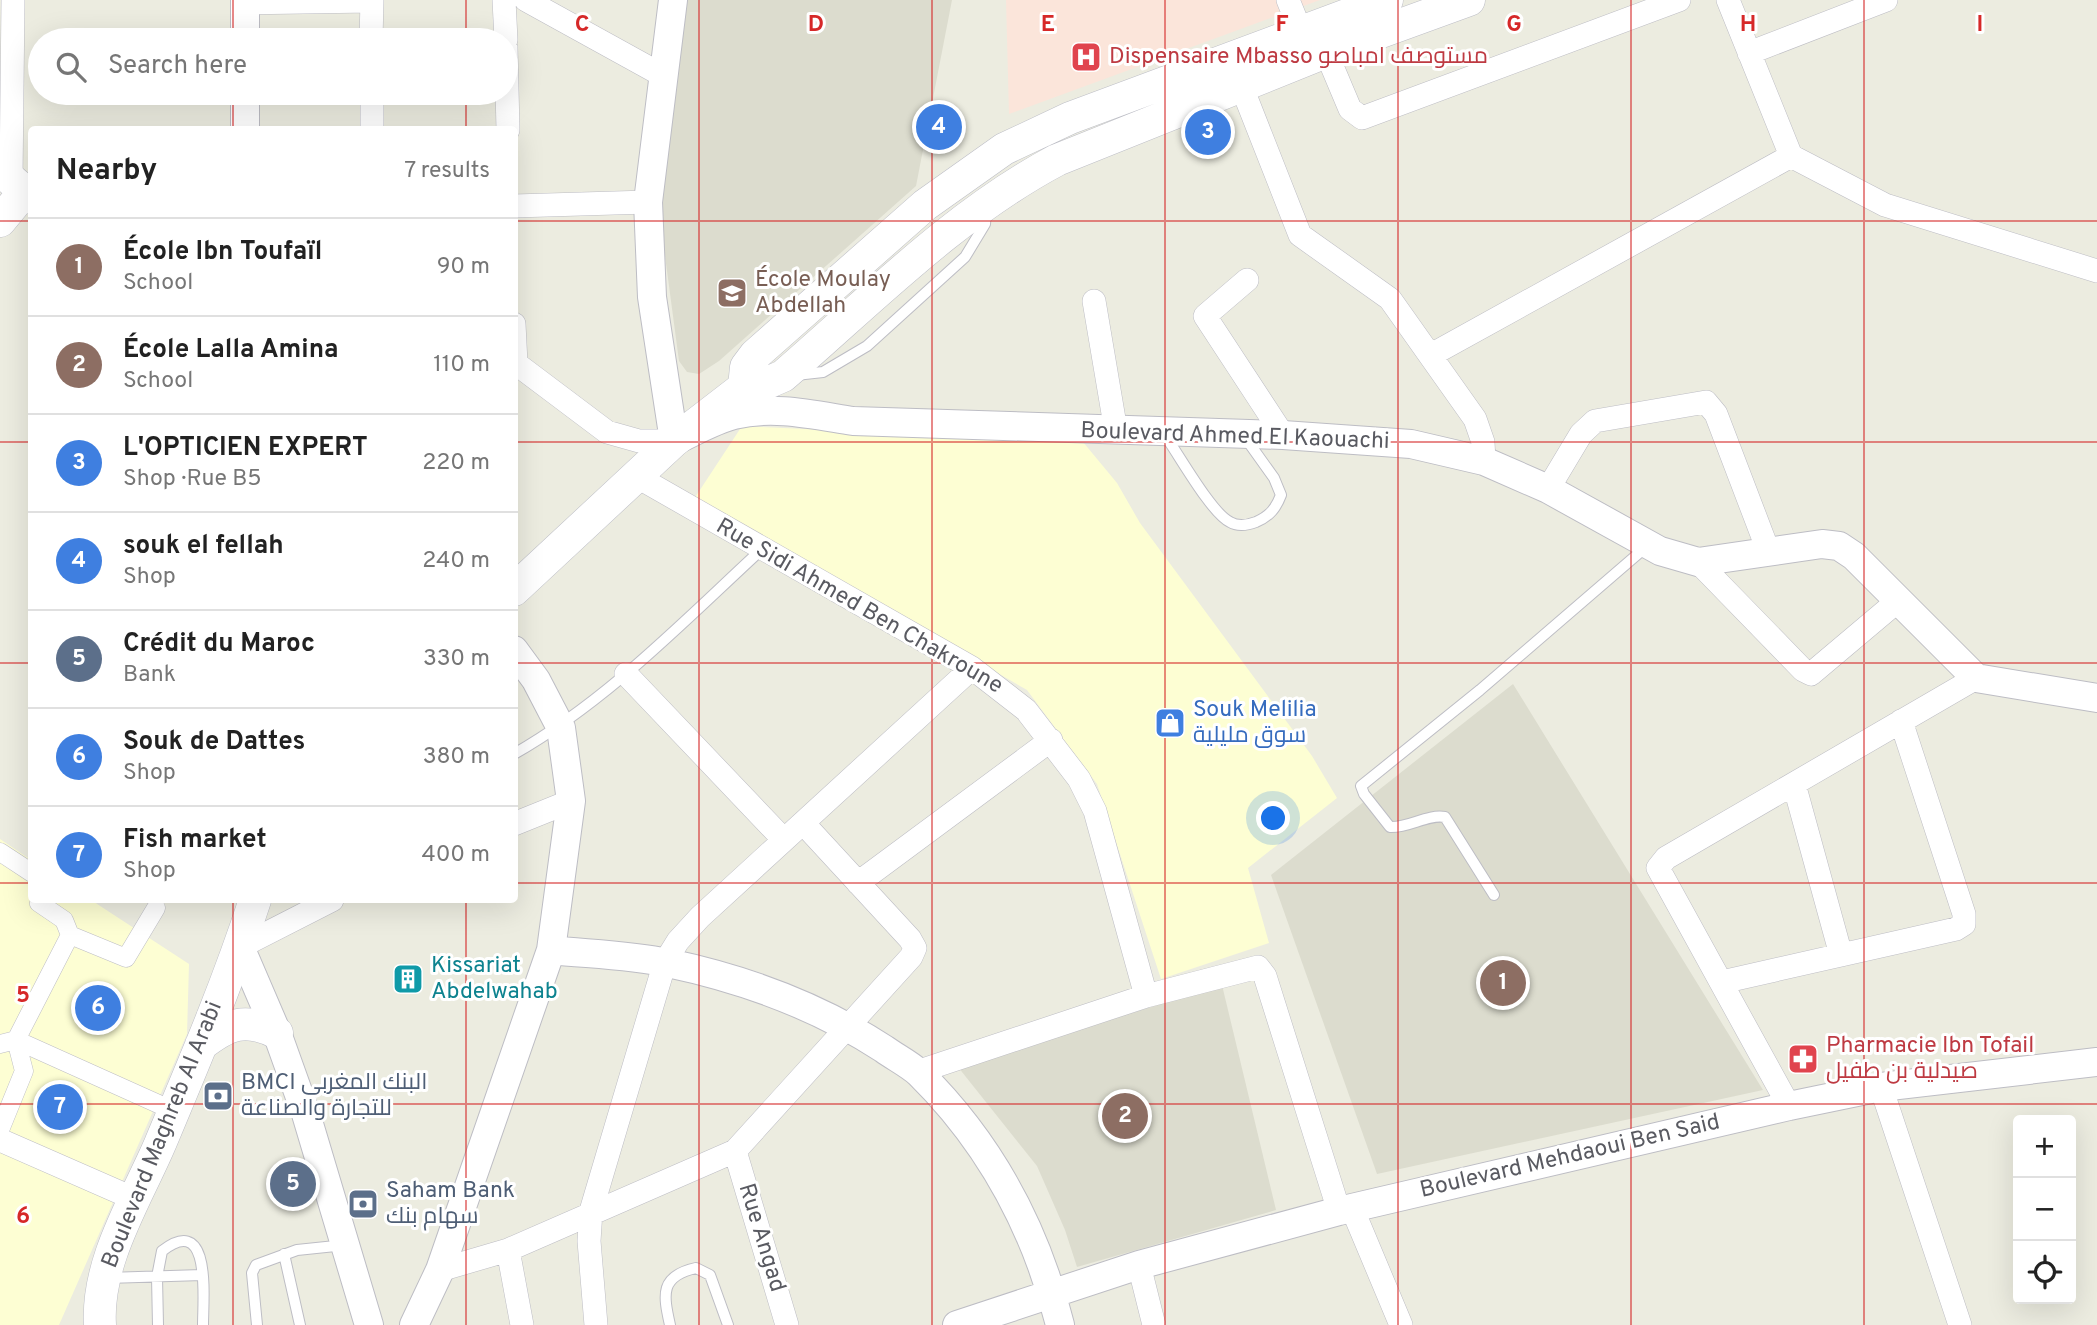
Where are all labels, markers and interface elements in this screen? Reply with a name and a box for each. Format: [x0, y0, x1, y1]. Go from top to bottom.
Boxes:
text: C [575, 11, 589, 40]
text: D [808, 11, 824, 40]
text: E [1041, 11, 1055, 40]
text: F [1275, 11, 1289, 40]
text: G [1506, 11, 1522, 40]
text: H [1740, 11, 1756, 40]
text: I [1977, 11, 1983, 40]
search box [28, 28, 518, 105]
hospital icon: Dispensaire Mbasso مستوصف امباصو [1069, 40, 1103, 74]
place label: Dispensaire Mbasso مستوصف امباصو [1109, 43, 1488, 72]
icon: search [52, 48, 90, 86]
text: Search here [108, 50, 247, 83]
pin: 4 [916, 101, 962, 153]
pin: 3 [1185, 106, 1231, 158]
text: Nearby [56, 153, 157, 190]
text: 7 results [404, 157, 490, 186]
text: École Ibn Toufaïl [123, 236, 322, 269]
text: 1 [74, 253, 84, 282]
text: 90 m [437, 253, 490, 282]
place label: École Moulay Abdellah [755, 265, 891, 321]
text: School [123, 269, 193, 298]
school or university icon: École Moulay Abdellah [715, 276, 749, 310]
text: École Lalla Amina [123, 334, 339, 367]
text: 2 [72, 351, 86, 380]
text: 110 m [433, 351, 490, 380]
text: School [123, 367, 193, 396]
street label: Boulevard Ahmed El Kaouachi [1080, 417, 1390, 457]
text: L'OPTICIEN EXPERT [123, 432, 368, 465]
text: 3 [72, 449, 86, 478]
text: 220 m [422, 449, 490, 478]
text: Shop · Rue B5 [123, 465, 262, 494]
street label: Rue Sidi Ahmed Ben Chakroune [710, 513, 1008, 701]
text: souk el fellah [123, 530, 284, 563]
text: 4 [72, 547, 86, 576]
text: 240 m [422, 547, 490, 576]
text: Shop [123, 563, 176, 592]
text: Crédit du Maroc [123, 628, 315, 661]
text: 5 [72, 645, 86, 674]
text: 330 m [423, 645, 490, 674]
text: Bank [123, 661, 176, 690]
place label: Souk Melilia سوق مليلية [1193, 696, 1317, 751]
shop icon: Souk Melilia سوق مليلية [1153, 706, 1187, 740]
text: Souk de Dattes [123, 726, 305, 759]
text: 6 [72, 743, 86, 772]
text: 380 m [423, 743, 490, 772]
text: Shop [123, 759, 176, 788]
your location [1256, 801, 1290, 835]
text: Fish market [123, 824, 267, 857]
text: 7 [73, 841, 85, 870]
text: 400 m [421, 841, 490, 870]
text: Shop [123, 857, 176, 886]
place label: Kissariat Abdelwahab [431, 952, 558, 1007]
pin: 1 [1480, 957, 1526, 1009]
building icon: Kissariat Abdelwahab [391, 962, 425, 996]
text: 5 [16, 982, 30, 1011]
pin: 6 [75, 982, 121, 1034]
street label: Boulevard Maghreb Al Arabi [96, 997, 230, 1273]
place label: Pharmacie Ibn Tofail صيدلية بن طفيل [1826, 1032, 2034, 1087]
pharmacy icon: Pharmacie Ibn Tofail صيدلية بن طفيل [1786, 1042, 1820, 1076]
place label: BMCI البنك المغربي للتجارة والصناعة [241, 1069, 427, 1124]
bank icon: BMCI البنك المغربي للتجارة والصناعة [201, 1079, 235, 1113]
pin: 7 [37, 1081, 83, 1133]
pin: 2 [1102, 1090, 1148, 1142]
street label: Boulevard Mehdaoui Ben Said [1417, 1108, 1723, 1206]
map controls [2013, 1115, 2076, 1304]
button: + [2013, 1115, 2076, 1178]
pin: 5 [270, 1158, 316, 1210]
place label: Saham Bank سهام بنك [386, 1177, 515, 1232]
button: − [2013, 1178, 2076, 1241]
street label: Rue Angad [731, 1180, 791, 1296]
bank icon: Saham Bank سهام بنك [346, 1187, 380, 1221]
text: 6 [16, 1203, 30, 1232]
button: locate [2013, 1241, 2076, 1304]

